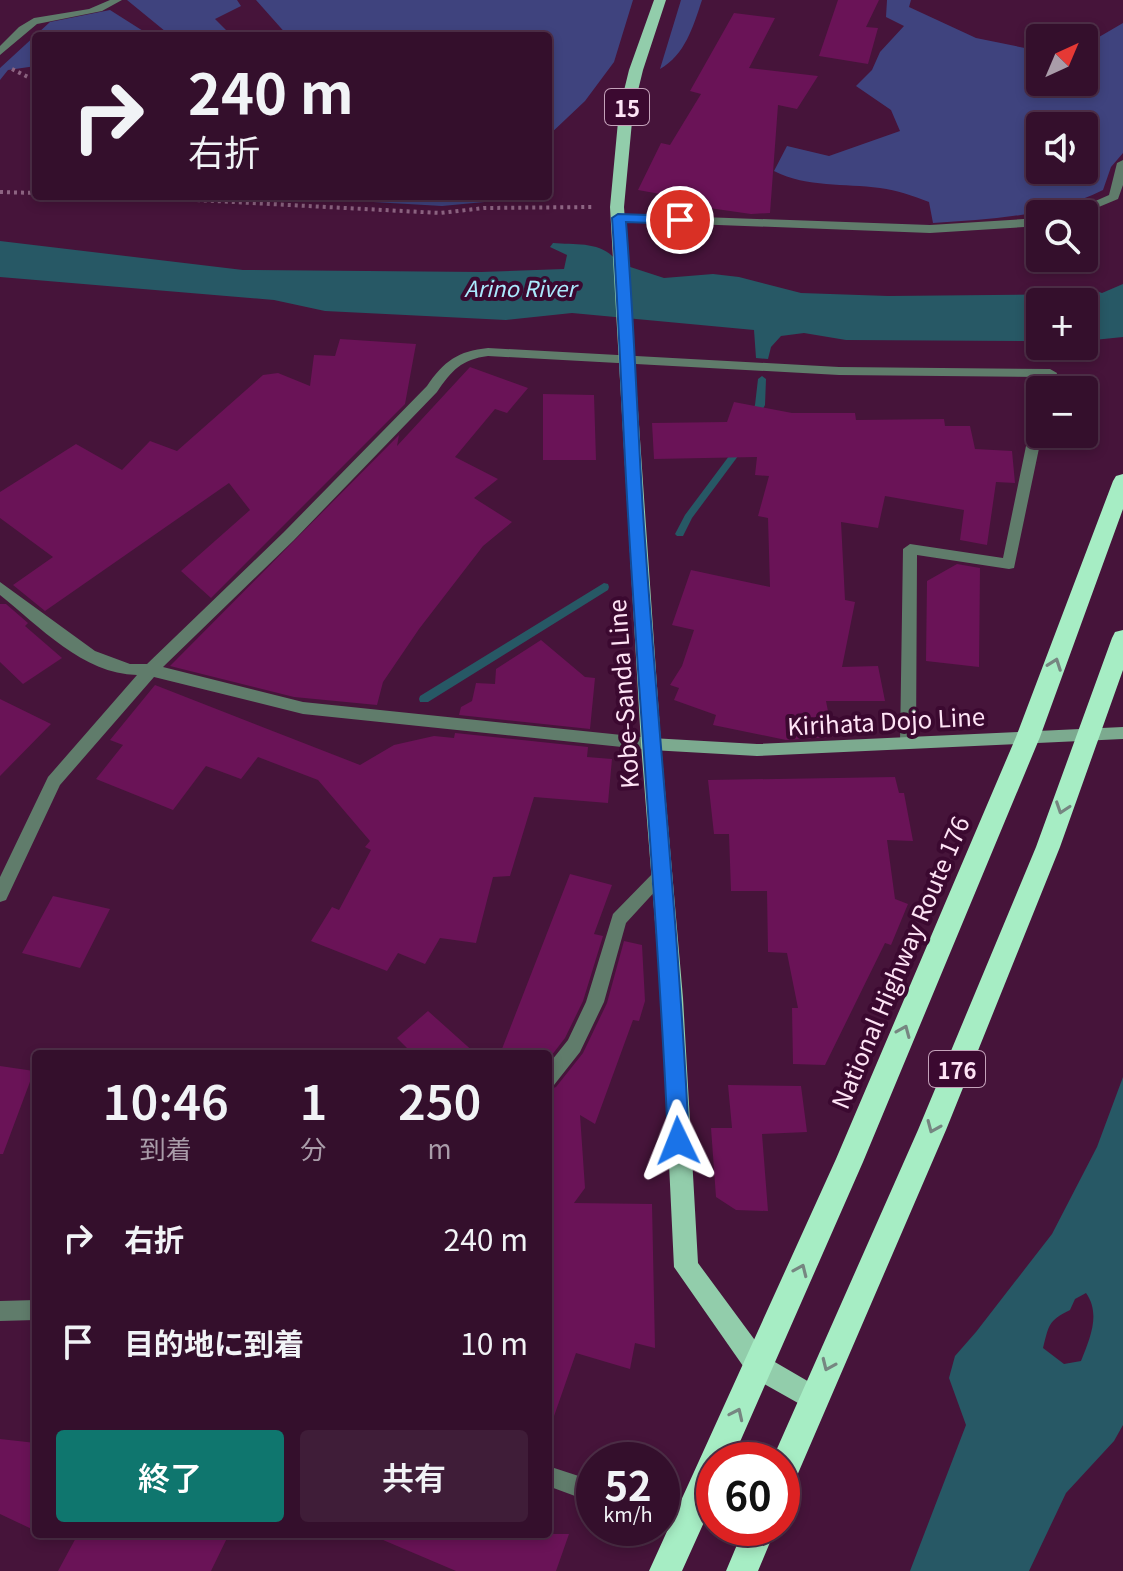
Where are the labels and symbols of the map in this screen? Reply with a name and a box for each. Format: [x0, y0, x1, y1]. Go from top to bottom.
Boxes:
north arrow [1026, 24, 1098, 96]
road number: 15 [605, 89, 649, 125]
pin [646, 186, 714, 254]
water label: Arino River [464, 271, 579, 303]
street label: Kobe-Sanda Line [598, 598, 646, 790]
one-way arrow [1045, 658, 1062, 672]
street label: Kirihata Dojo Line [786, 697, 986, 743]
one-way arrow [1055, 800, 1071, 814]
street label: National Highway Route 176 [824, 812, 974, 1112]
one-way arrow [894, 1025, 910, 1039]
road number: 176 [929, 1051, 985, 1087]
position arrow [636, 1099, 720, 1183]
one-way arrow [926, 1119, 943, 1133]
one-way arrow [792, 1264, 808, 1278]
one-way arrow [822, 1357, 838, 1371]
one-way arrow [728, 1407, 744, 1422]
speed limit sign: 60 [696, 1442, 800, 1546]

